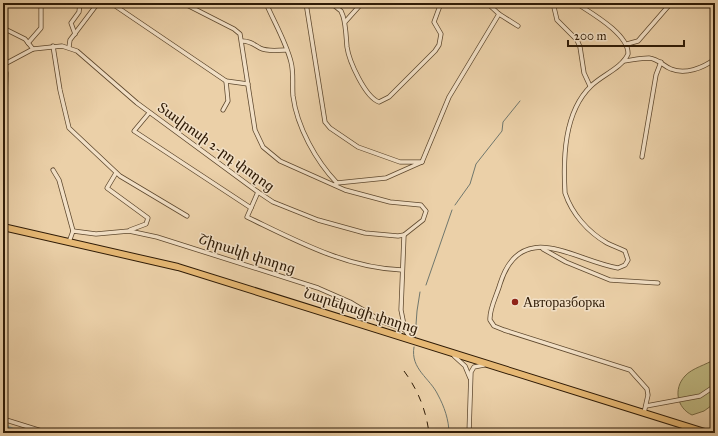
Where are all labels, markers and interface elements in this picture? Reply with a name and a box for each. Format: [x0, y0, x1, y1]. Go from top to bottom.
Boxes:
scale bar [568, 22, 684, 48]
text: 200 m [574, 29, 607, 43]
street label: Տավրոսի 2-րդ փողոց [154, 99, 278, 195]
street label: Շիրակի փողոց [197, 230, 297, 278]
street label: Նարեկացի փողոց [301, 284, 421, 338]
place label: Авторазборка [523, 294, 606, 311]
marker: Авторазборка [510, 297, 520, 307]

